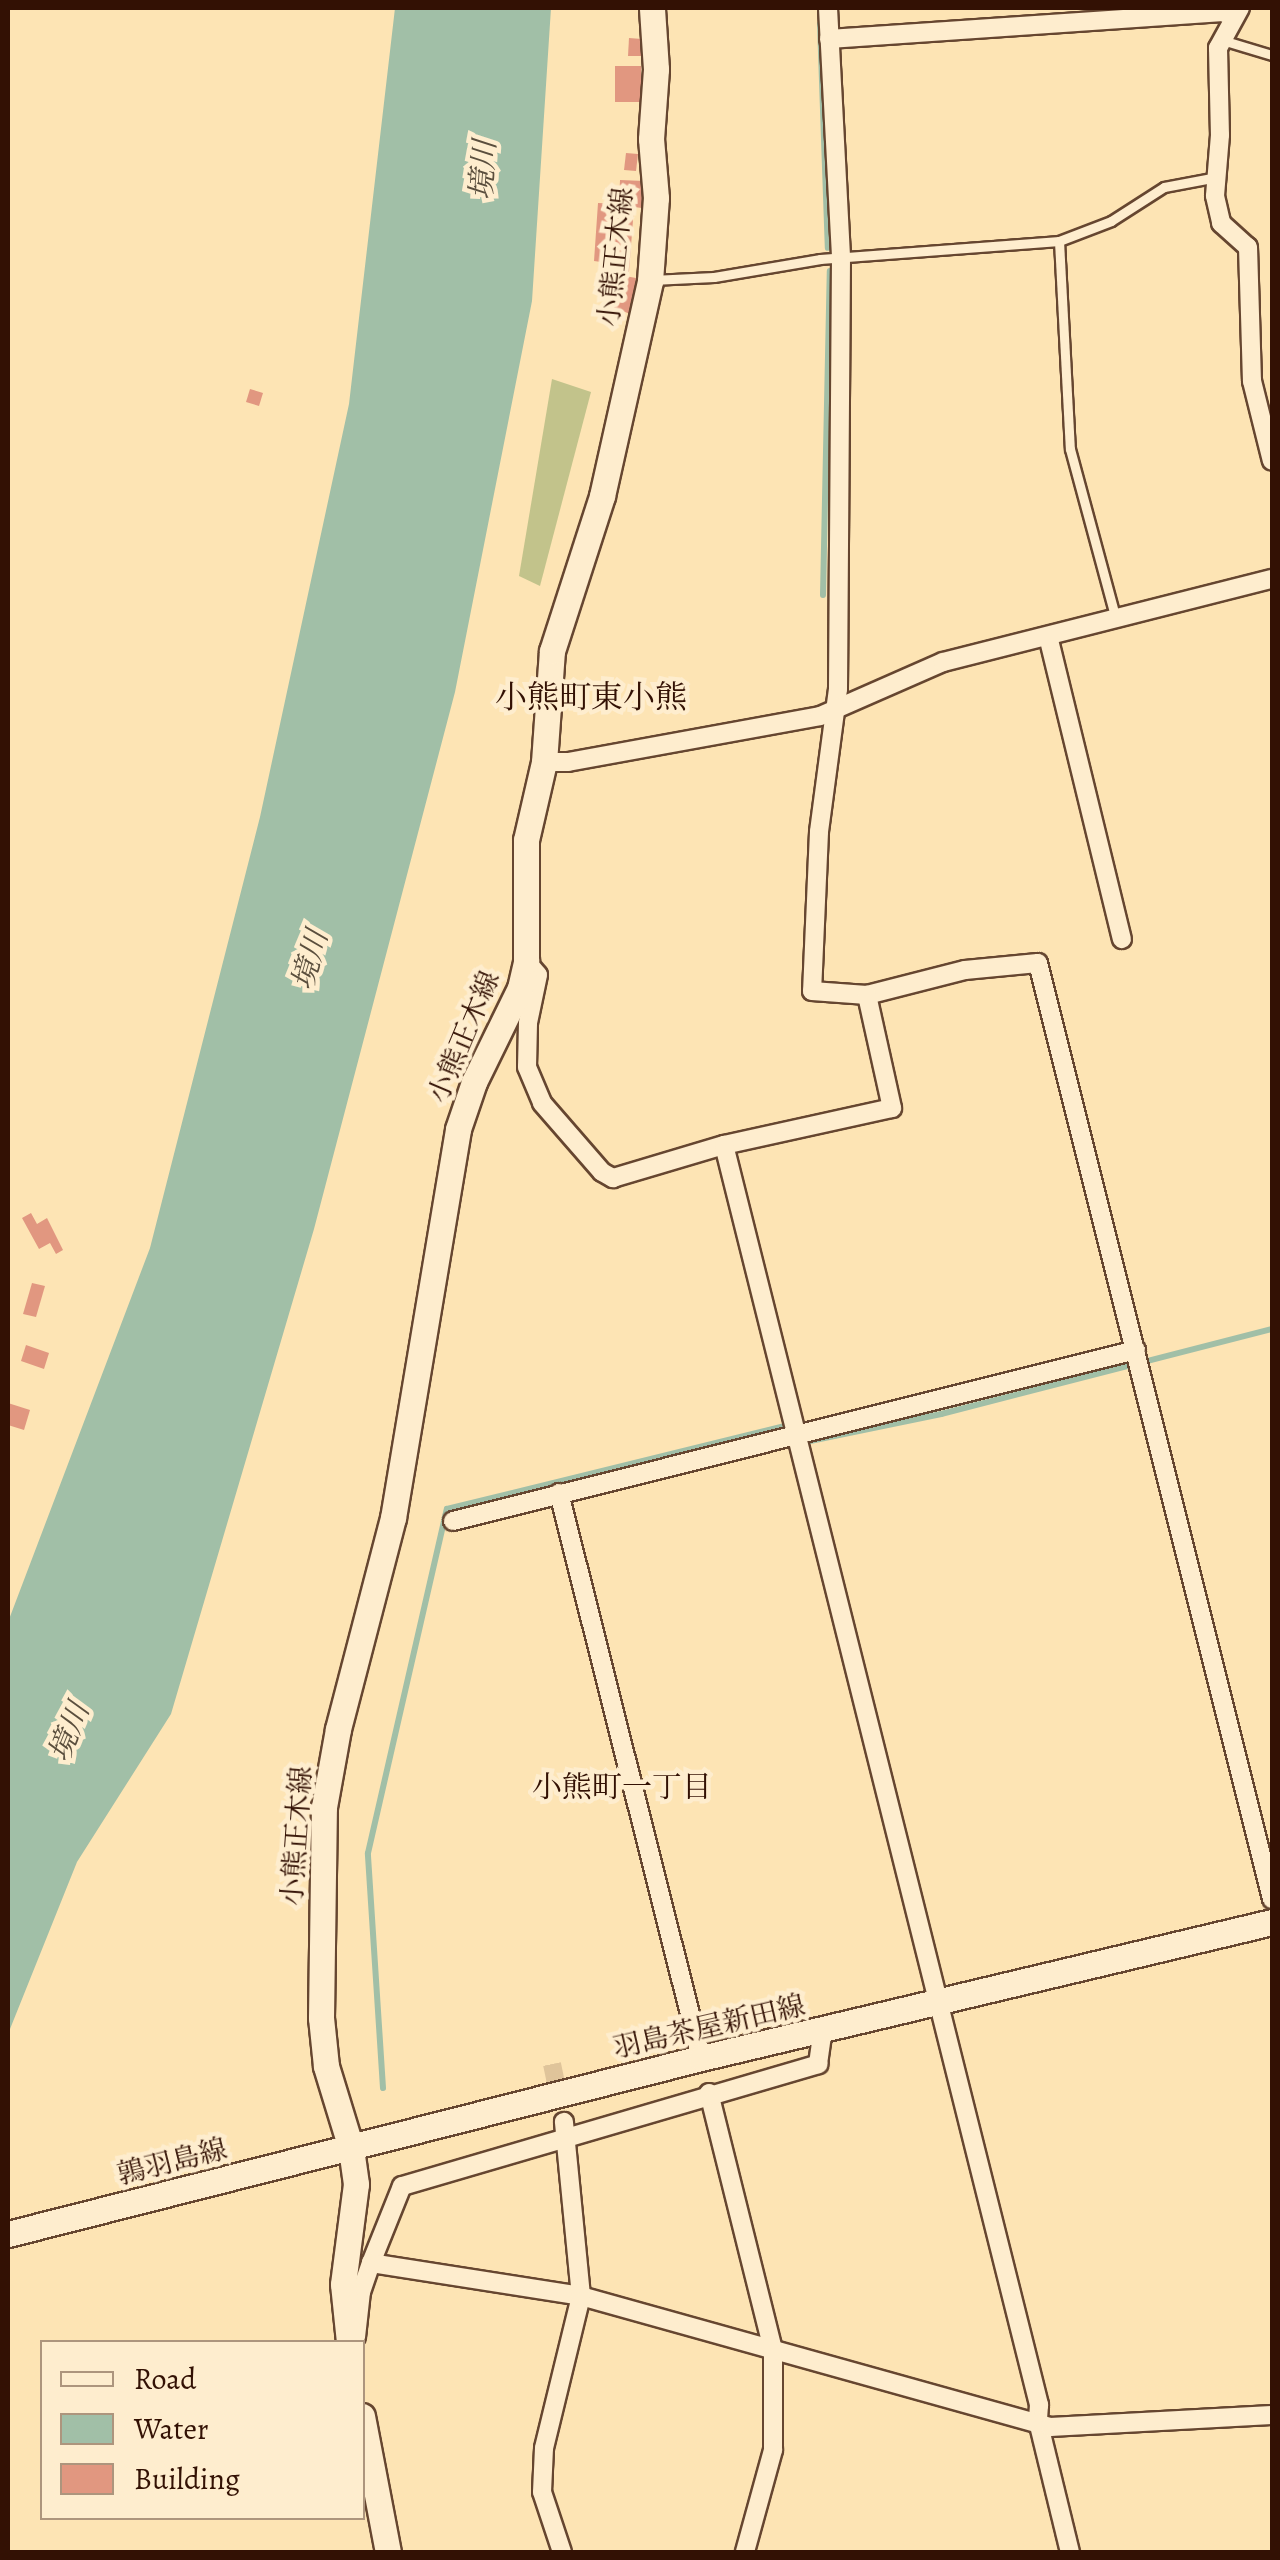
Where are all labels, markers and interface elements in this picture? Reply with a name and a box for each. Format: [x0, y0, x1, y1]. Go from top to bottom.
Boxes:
water label: 境川 [463, 139, 503, 201]
street label: 小熊正木線 [592, 186, 640, 328]
district label: 小熊町東小熊 [495, 678, 687, 716]
water label: 境川 [284, 926, 336, 994]
street label: 小熊正木線 [421, 966, 507, 1108]
water label: 境川 [41, 1697, 97, 1767]
street label: 小熊正木線 [275, 1765, 319, 1907]
district label: 小熊町一丁目 [532, 1769, 712, 1805]
street label: 羽島茶屋新田線 [610, 1989, 808, 2065]
street label: 鶉羽島線 [114, 2132, 230, 2192]
legend [40, 2340, 365, 2520]
text: Road [134, 2359, 196, 2399]
text: Water [134, 2409, 208, 2449]
text: Building [134, 2459, 240, 2499]

